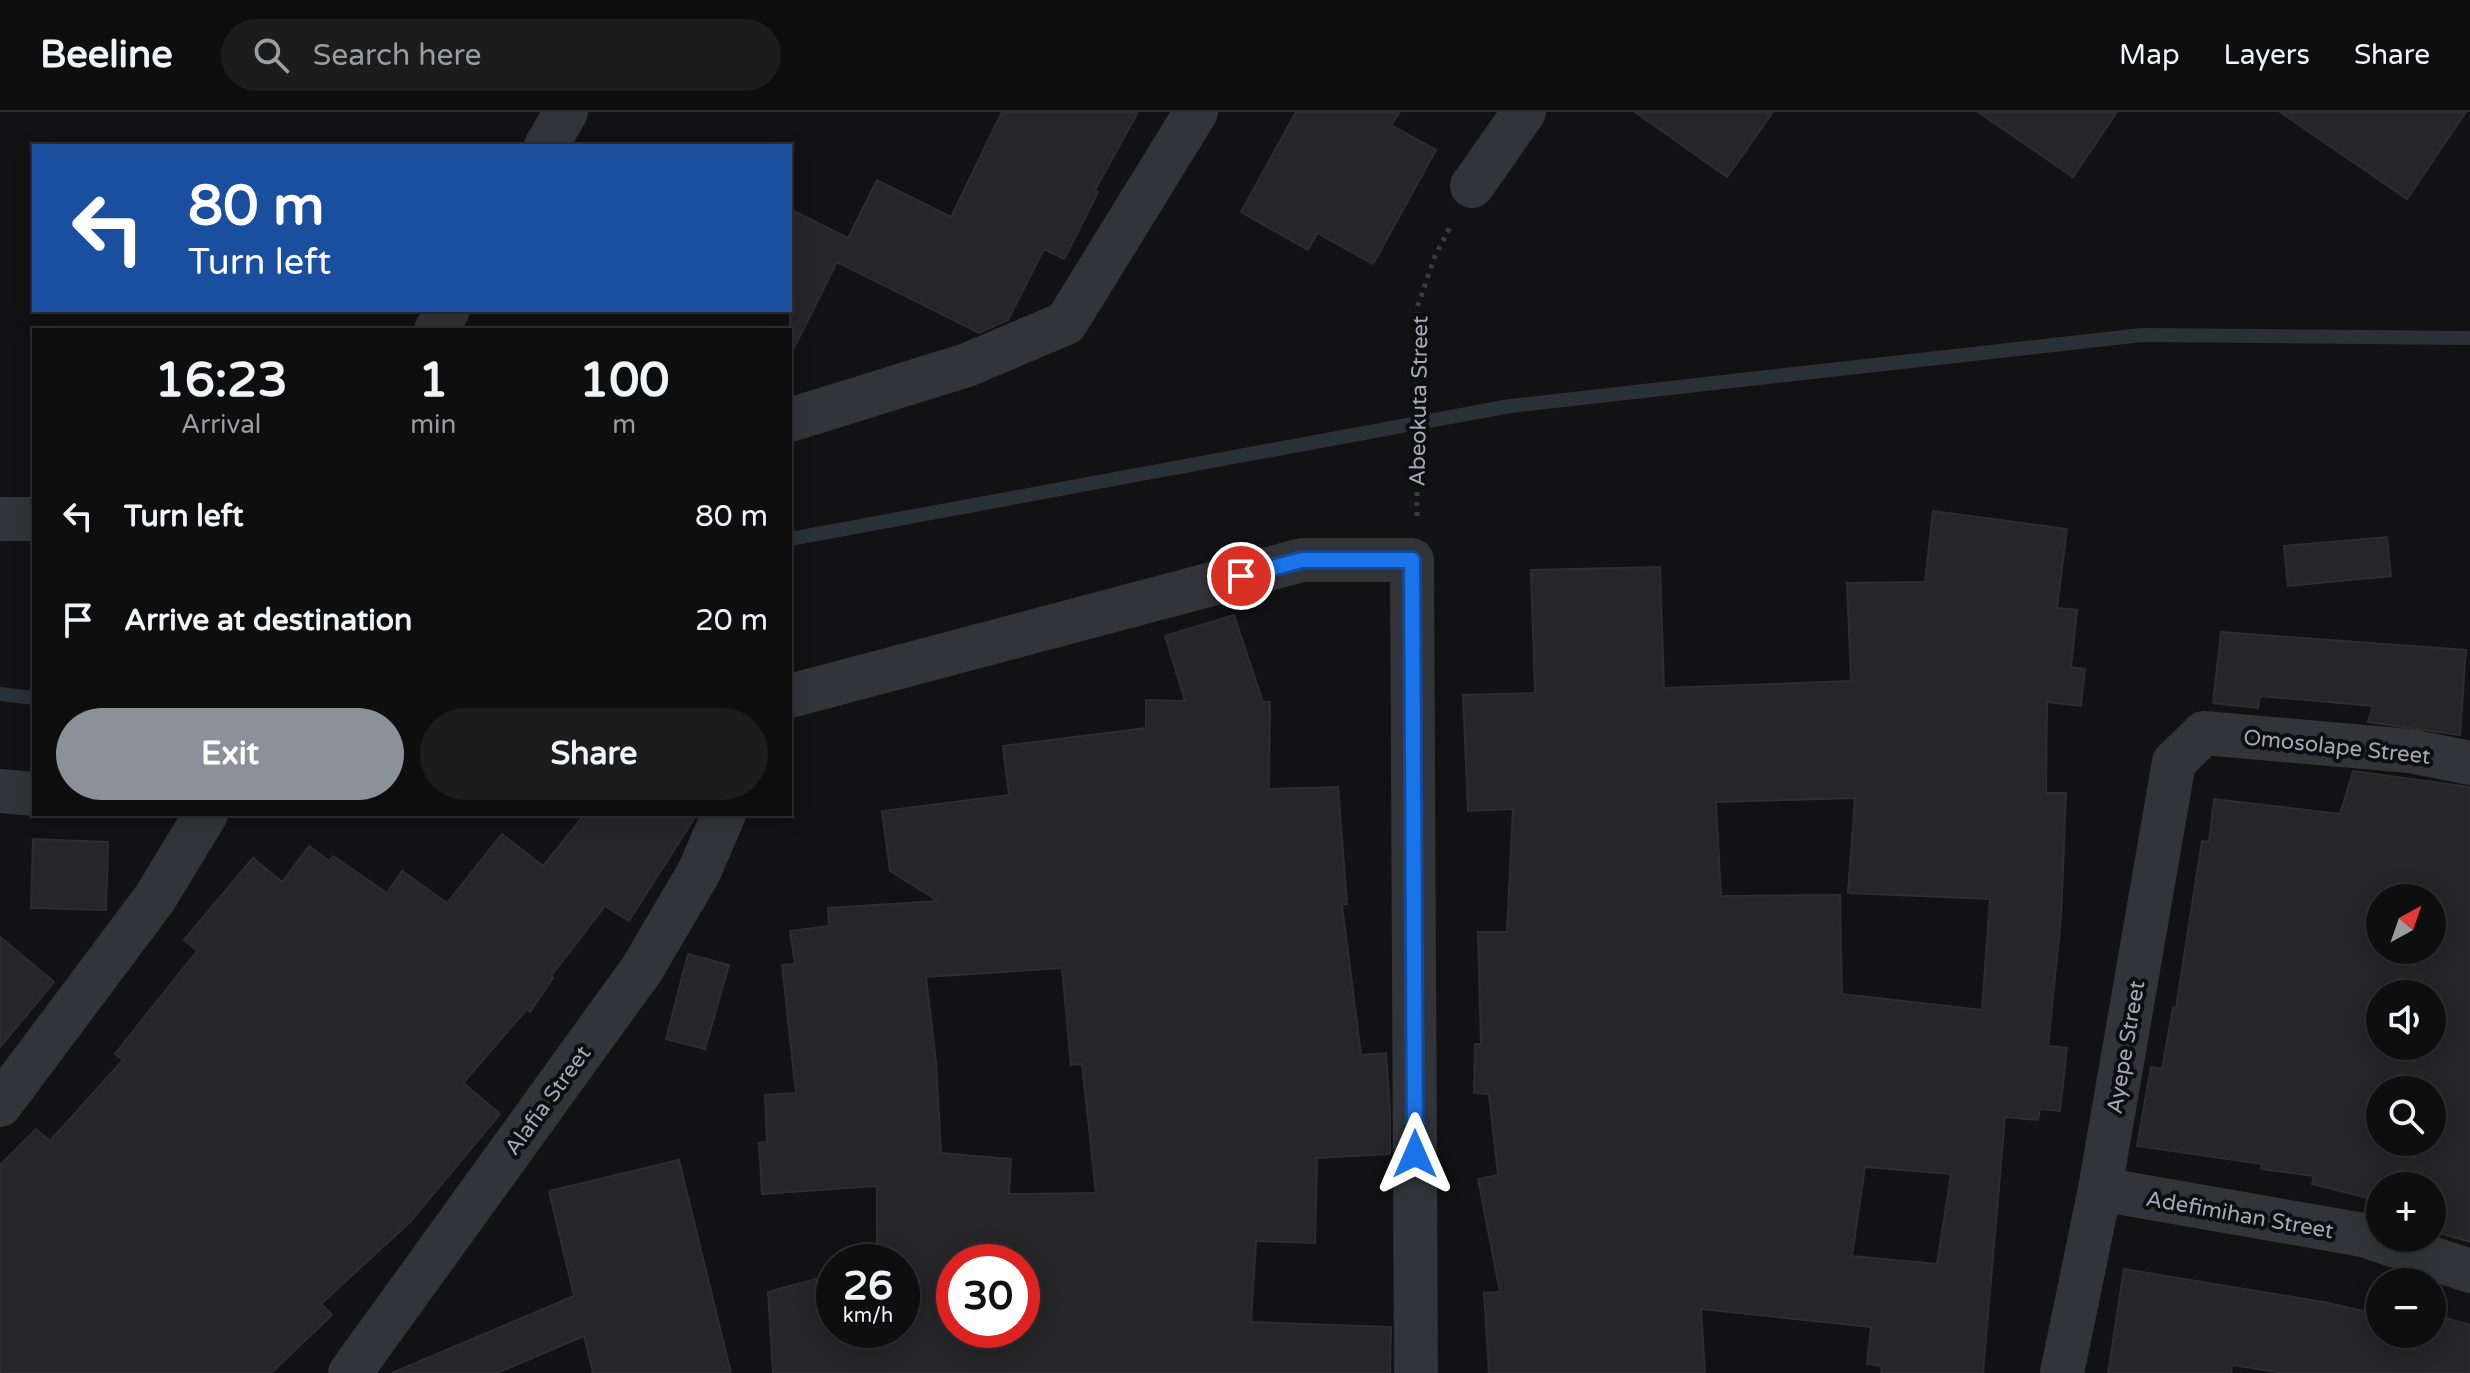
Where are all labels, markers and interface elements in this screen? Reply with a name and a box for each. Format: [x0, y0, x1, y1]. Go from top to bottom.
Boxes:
search box [221, 19, 781, 91]
text: Beeline [40, 32, 173, 78]
icon: search [249, 33, 293, 77]
text: Search here [313, 37, 481, 74]
text: Map [2119, 38, 2180, 72]
text: Layers [2224, 38, 2310, 72]
text: Share [2354, 38, 2430, 72]
text: 80 m [188, 173, 324, 240]
icon: left [56, 176, 160, 280]
text: Turn left [188, 241, 331, 284]
street label: Abeokuta Street [1405, 315, 1433, 487]
text: 16:23 [155, 352, 288, 410]
text: 1 [418, 352, 448, 410]
text: 100 [579, 352, 669, 410]
text: Arrival [181, 409, 261, 440]
text: min [410, 409, 456, 440]
text: m [612, 409, 636, 440]
icon: left [56, 494, 100, 538]
text: Turn left [124, 498, 243, 535]
text: 80 m [695, 498, 768, 535]
pin [1207, 542, 1275, 610]
icon: arrive [1219, 554, 1263, 598]
icon: arrive [56, 598, 100, 642]
text: Arrive at destination [124, 602, 412, 639]
text: 20 m [695, 602, 768, 639]
button: Exit [56, 708, 404, 800]
button: Share [420, 708, 768, 800]
street label: Omosolape Street [2242, 724, 2432, 770]
north arrow [2366, 884, 2446, 964]
map controls [2366, 884, 2446, 1348]
street label: Ayepe Street [2101, 979, 2150, 1116]
button: sound [2366, 980, 2446, 1060]
street label: Alafia Street [499, 1041, 596, 1160]
button: search [2366, 1076, 2446, 1156]
position arrow [1373, 1112, 1457, 1196]
button: + [2366, 1172, 2446, 1252]
street label: Adefimihan Street [2144, 1186, 2336, 1244]
speed limit sign: 30 [936, 1244, 1040, 1348]
text: 26 [843, 1262, 893, 1310]
button: − [2366, 1268, 2446, 1348]
text: km/h [843, 1304, 893, 1328]

